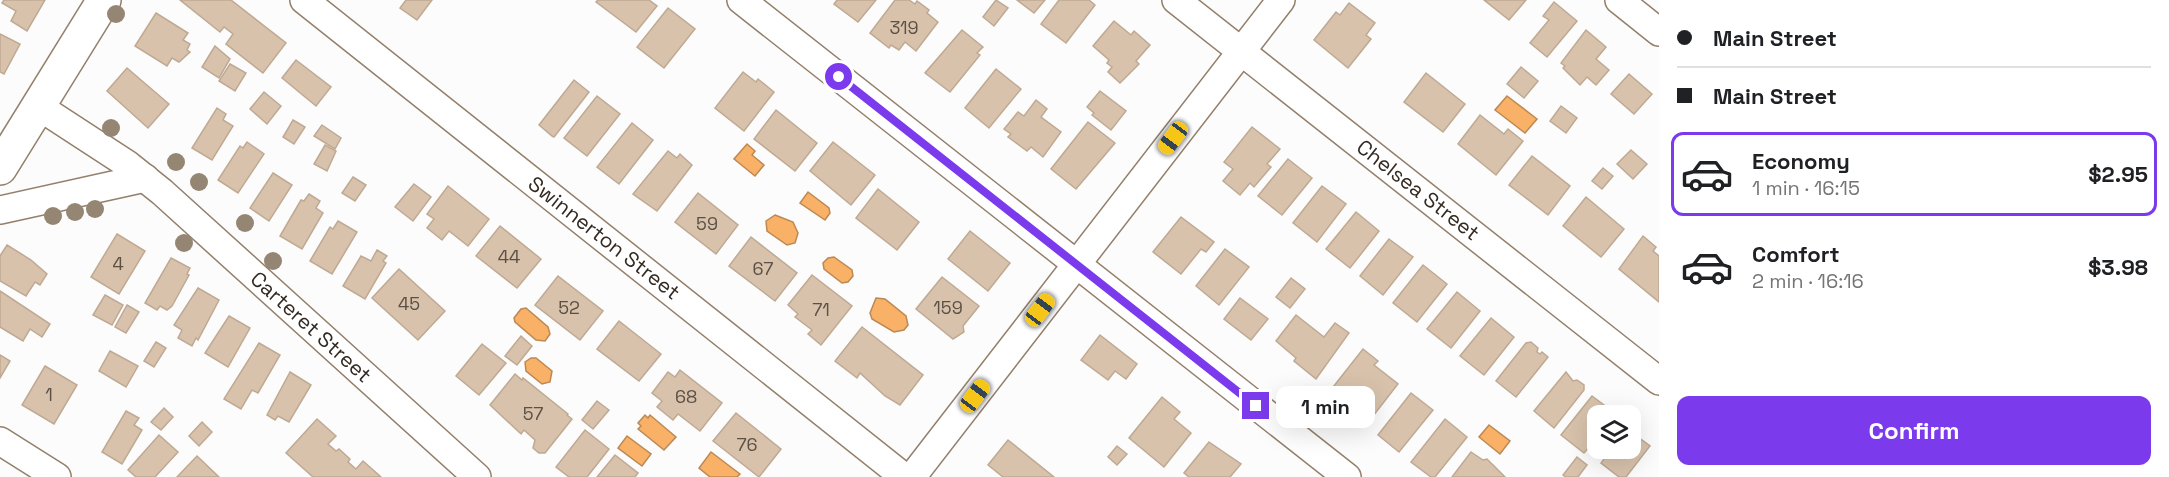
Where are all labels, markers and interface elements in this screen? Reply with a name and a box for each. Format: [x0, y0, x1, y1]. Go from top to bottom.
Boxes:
house number: 319 [889, 16, 919, 39]
text: Main Street [1713, 24, 1837, 52]
route start [825, 63, 852, 90]
text: Main Street [1713, 82, 1837, 110]
car [1155, 118, 1191, 158]
street label: Chelsea Street [1351, 133, 1485, 246]
icon: car [1680, 147, 1734, 201]
text: Economy [1752, 147, 1850, 175]
text: $2.95 [2088, 160, 2148, 188]
street label: Swinnerton Street [523, 170, 686, 305]
text: 1 min · 16:15 [1752, 175, 1860, 201]
house number: 59 [696, 212, 718, 235]
icon: car [1680, 240, 1734, 294]
text: Comfort [1752, 240, 1840, 268]
house number: 44 [498, 245, 520, 268]
house number: 4 [112, 252, 124, 275]
text: $3.98 [2088, 253, 2148, 281]
house number: 67 [753, 257, 773, 280]
street label: Carteret Street [245, 265, 378, 388]
text: 2 min · 16:16 [1752, 268, 1864, 294]
car [1022, 290, 1058, 330]
house number: 45 [398, 292, 420, 315]
house number: 52 [558, 296, 580, 319]
house number: 159 [933, 296, 963, 319]
house number: 71 [812, 298, 830, 321]
car [957, 376, 993, 416]
house number: 1 [45, 383, 53, 406]
house number: 68 [675, 385, 697, 408]
callout: 1 min [1277, 385, 1376, 427]
route end [1242, 392, 1269, 419]
text: 1 min [1301, 394, 1350, 420]
button: Confirm [1677, 396, 2151, 465]
house number: 57 [523, 402, 543, 425]
map controls [1587, 405, 1641, 459]
button: layers [1587, 405, 1641, 459]
house number: 76 [736, 433, 758, 456]

